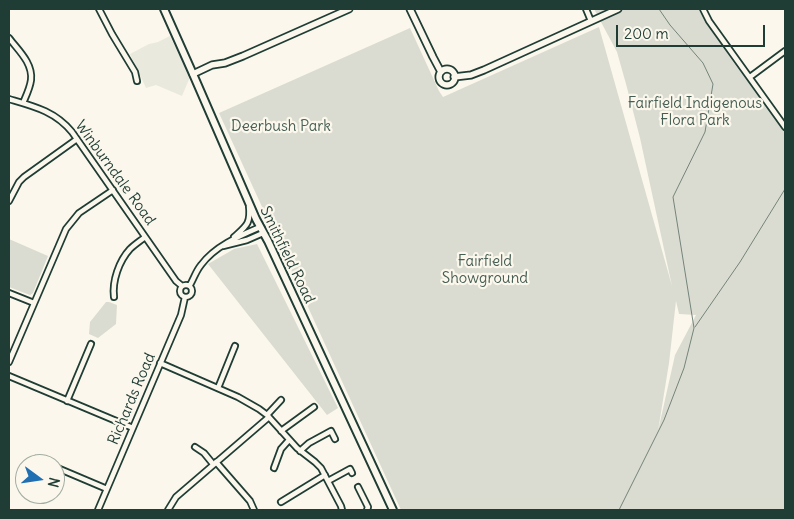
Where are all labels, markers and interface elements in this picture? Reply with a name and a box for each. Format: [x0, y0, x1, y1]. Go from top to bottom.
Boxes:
scale bar [619, 15, 768, 47]
text: 200 m [624, 24, 669, 43]
park label: Fairfield Indigenous Flora Park [628, 95, 762, 130]
street label: Winburndale Road [71, 117, 159, 229]
park label: Deerbush Park [231, 118, 331, 136]
street label: Smithfield Road [256, 204, 318, 306]
park label: Fairfield Showground [442, 253, 528, 288]
street label: Richards Road [105, 350, 159, 448]
north arrow [15, 454, 65, 504]
text: N [44, 476, 63, 489]

